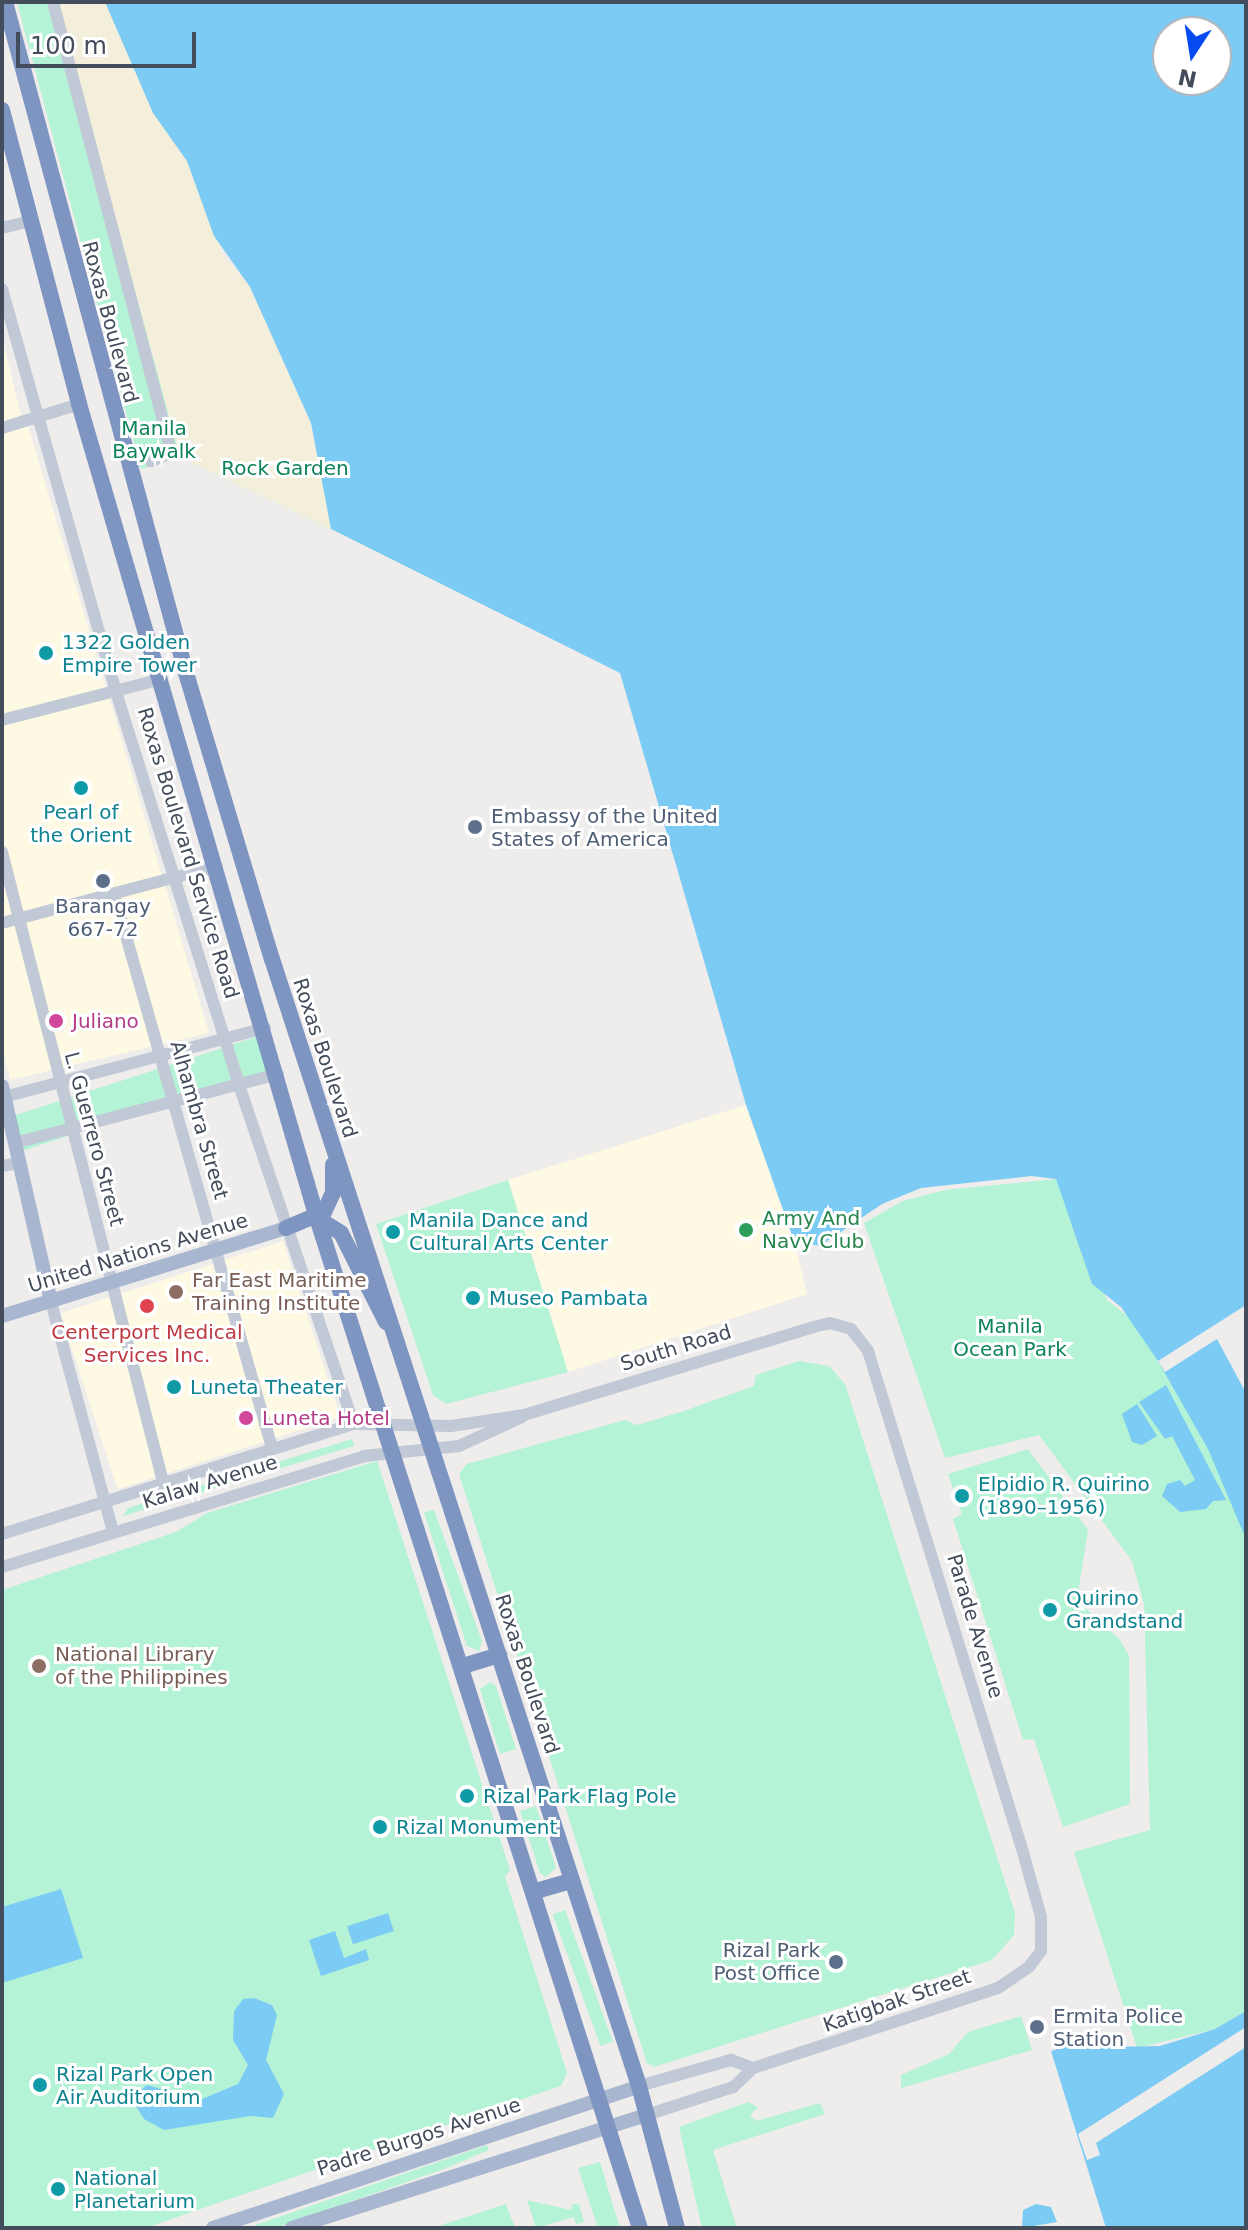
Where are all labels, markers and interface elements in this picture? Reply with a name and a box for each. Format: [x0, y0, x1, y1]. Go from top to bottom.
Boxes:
scale bar [20, 16, 200, 66]
north arrow [1152, 16, 1232, 96]
text: 100 m [30, 32, 107, 60]
text: N [1176, 64, 1199, 92]
street label: Roxas Boulevard [77, 238, 143, 406]
park label: Manila Baywalk [112, 417, 196, 464]
park label: Rock Garden [221, 456, 349, 480]
place label: 1322 Golden Empire Tower [62, 630, 197, 677]
marker: 1322 Golden Empire Tower [37, 644, 55, 662]
street label: Roxas Boulevard Service Road [132, 704, 244, 1002]
marker: Pearl of the Orient [72, 779, 90, 797]
place label: Pearl of the Orient [30, 800, 132, 847]
place label: Embassy of the United States of America [491, 804, 718, 851]
marker: Embassy of the United States of America [466, 818, 484, 836]
marker: Barangay 667-72 [94, 872, 112, 890]
place label: Barangay 667-72 [55, 894, 151, 941]
street label: Roxas Boulevard [288, 975, 362, 1141]
place label: Juliano [72, 1009, 139, 1033]
marker: Juliano [47, 1012, 65, 1030]
street label: Alhambra Street [165, 1038, 233, 1202]
street label: L. Guerrero Street [59, 1049, 129, 1229]
place label: Army And Navy Club [762, 1206, 864, 1253]
street label: United Nations Avenue [25, 1208, 251, 1298]
place label: Manila Dance and Cultural Arts Center [409, 1208, 608, 1255]
marker: Army And Navy Club [737, 1221, 755, 1239]
marker: Manila Dance and Cultural Arts Center [384, 1223, 402, 1241]
place label: Far East Maritime Training Institute [192, 1268, 366, 1315]
marker: Far East Maritime Training Institute [167, 1283, 185, 1301]
place label: Museo Pambata [489, 1286, 648, 1310]
marker: Museo Pambata [464, 1289, 482, 1307]
marker: Centerport Medical Services Inc. [136, 1295, 158, 1317]
park label: Manila Ocean Park [953, 1315, 1067, 1362]
place label: Centerport Medical Services Inc. [51, 1320, 243, 1367]
street label: South Road [618, 1320, 734, 1376]
place label: Luneta Theater [190, 1375, 343, 1399]
marker: Luneta Theater [165, 1378, 183, 1396]
place label: Luneta Hotel [262, 1406, 390, 1430]
marker: Luneta Hotel [237, 1409, 255, 1427]
street label: Kalaw Avenue [140, 1450, 280, 1514]
place label: Elpidio R. Quirino (1890–1956) [978, 1472, 1150, 1519]
marker: Elpidio R. Quirino (1890–1956) [953, 1487, 971, 1505]
street label: Parade Avenue [942, 1551, 1008, 1701]
place label: Quirino Grandstand [1066, 1586, 1183, 1633]
street label: Roxas Boulevard [490, 1591, 564, 1757]
marker: Quirino Grandstand [1041, 1601, 1059, 1619]
place label: National Library of the Philippines [55, 1642, 228, 1689]
marker: National Library of the Philippines [30, 1657, 48, 1675]
place label: Rizal Park Flag Pole [483, 1784, 677, 1808]
marker: Rizal Park Flag Pole [458, 1787, 476, 1805]
place label: Rizal Monument [396, 1815, 557, 1839]
marker: Rizal Monument [371, 1818, 389, 1836]
place label: Rizal Park Post Office [713, 1938, 820, 1985]
marker: Rizal Park Post Office [827, 1953, 845, 1971]
street label: Katigbak Street [820, 1964, 974, 2038]
place label: Ermita Police Station [1053, 2004, 1183, 2051]
marker: Ermita Police Station [1028, 2018, 1046, 2036]
place label: Rizal Park Open Air Auditorium [56, 2062, 213, 2109]
marker: Rizal Park Open Air Auditorium [31, 2076, 49, 2094]
street label: Padre Burgos Avenue [314, 2093, 524, 2181]
place label: National Planetarium [74, 2166, 195, 2213]
marker: National Planetarium [49, 2180, 67, 2198]

